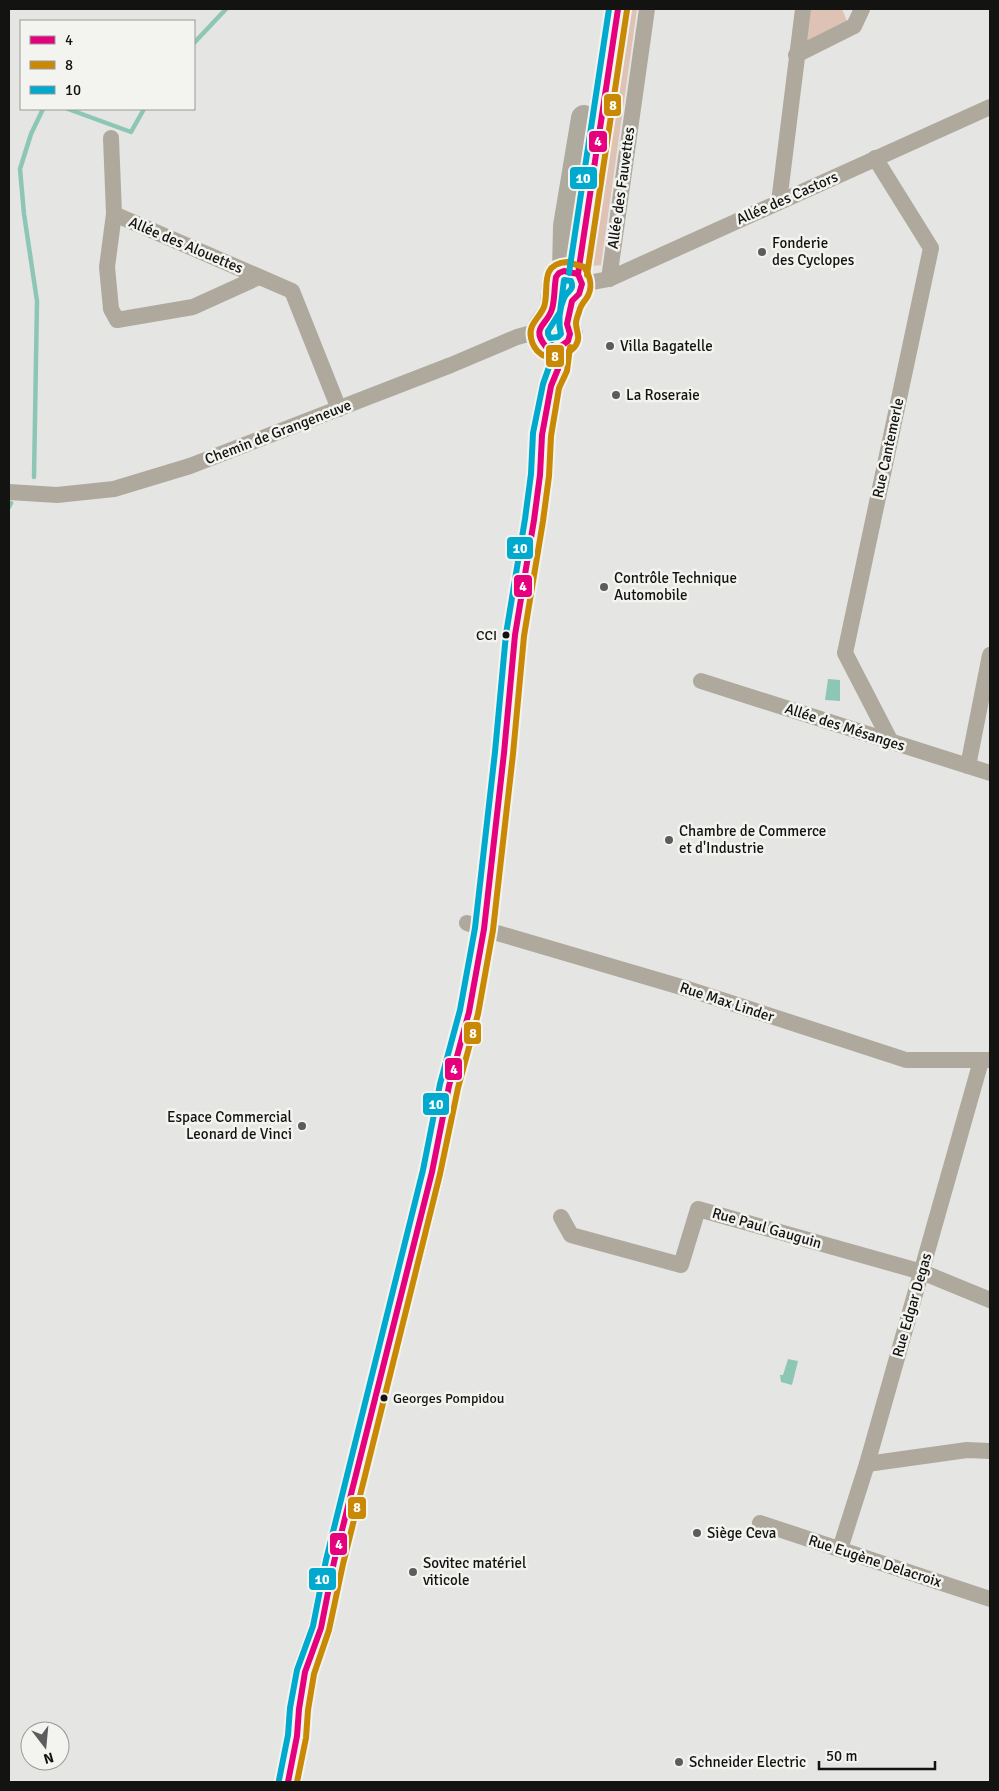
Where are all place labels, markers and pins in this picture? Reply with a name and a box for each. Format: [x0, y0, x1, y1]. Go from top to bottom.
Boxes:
place label: Fonderie des Cyclopes [772, 234, 855, 269]
marker: Fonderie des Cyclopes [756, 246, 768, 258]
place label: Villa Bagatelle [620, 337, 713, 355]
marker: Villa Bagatelle [604, 340, 616, 352]
place label: La Roseraie [626, 386, 700, 404]
marker: La Roseraie [610, 389, 622, 401]
place label: Contrôle Technique Automobile [614, 569, 737, 604]
marker: Contrôle Technique Automobile [598, 581, 610, 593]
place label: CCI [476, 627, 497, 644]
marker: CCI [501, 630, 511, 640]
place label: Chambre de Commerce et d'Industrie [679, 822, 826, 857]
marker: Chambre de Commerce et d'Industrie [663, 834, 675, 846]
place label: Espace Commercial Leonard de Vinci [167, 1108, 292, 1143]
marker: Espace Commercial Leonard de Vinci [296, 1120, 308, 1132]
place label: Georges Pompidou [393, 1390, 504, 1407]
marker: Georges Pompidou [379, 1393, 389, 1403]
place label: Siège Ceva [707, 1524, 776, 1542]
marker: Siège Ceva [691, 1527, 703, 1539]
place label: Sovitec matériel viticole [423, 1554, 526, 1589]
marker: Sovitec matériel viticole [407, 1566, 419, 1578]
place label: Schneider Electric [689, 1753, 806, 1771]
marker: Schneider Electric [673, 1756, 685, 1768]

